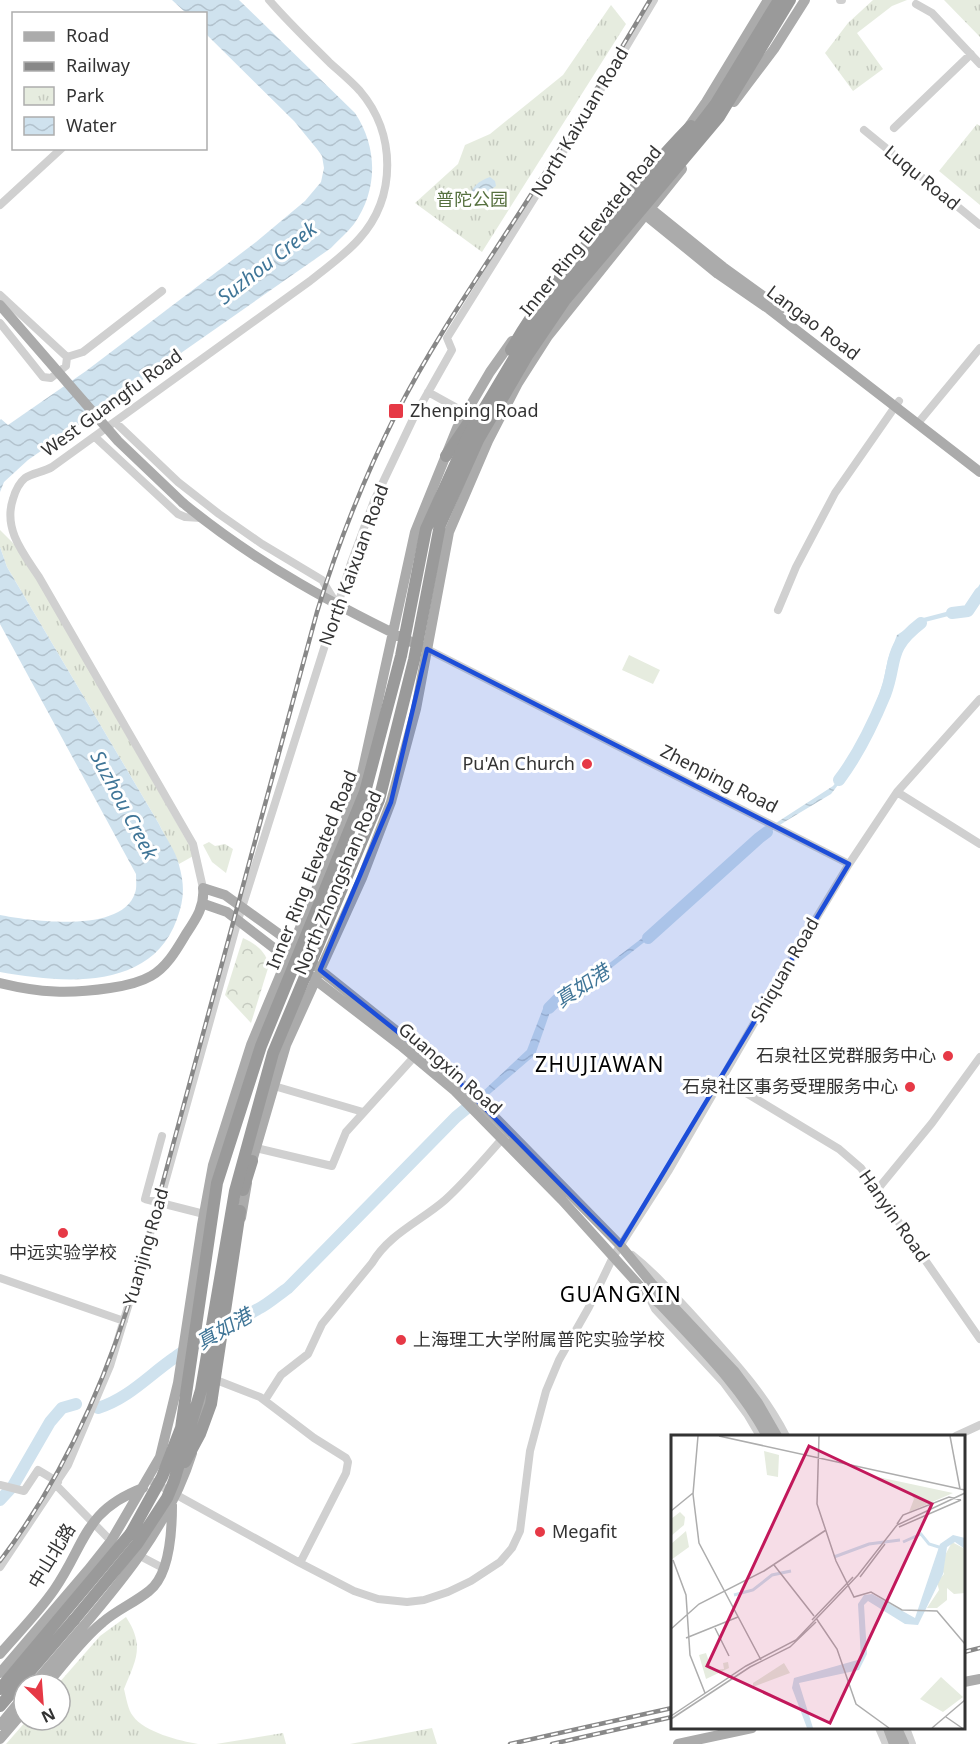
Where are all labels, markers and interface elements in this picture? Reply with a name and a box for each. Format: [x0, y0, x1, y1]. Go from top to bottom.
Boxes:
legend [12, 12, 207, 150]
text: Road [66, 23, 109, 47]
street label: North Kaixuan Road [525, 42, 633, 201]
text: Railway [66, 53, 131, 77]
text: Park [66, 83, 104, 107]
text: Water [66, 113, 117, 137]
street label: Luqu Road [880, 139, 965, 215]
street label: Inner Ring Elevated Road [514, 140, 666, 321]
park label: 普陀公园 [436, 187, 508, 211]
water label: Suzhou Creek [211, 215, 323, 310]
street label: Langao Road [762, 279, 865, 365]
street label: West Guangfu Road [36, 343, 186, 461]
place label: Zhenping Road [410, 398, 539, 422]
marker: Zhenping Road [387, 402, 405, 420]
street label: North Kaixuan Road [313, 481, 393, 649]
street label: Zhenping Road [657, 738, 782, 818]
water label: Suzhou Creek [85, 746, 165, 865]
place label: Pu'An Church [462, 751, 575, 775]
marker: Pu'An Church [580, 757, 594, 771]
street label: Inner Ring Elevated Road [260, 767, 362, 973]
street label: North Zhongshan Road [287, 787, 387, 978]
street label: Shiquan Road [744, 913, 824, 1026]
water label: 真如港 [549, 956, 617, 1013]
street label: Guangxin Road [394, 1017, 507, 1120]
place label: 石泉社区党群服务中心 [756, 1043, 936, 1067]
marker: 石泉社区党群服务中心 [941, 1049, 955, 1063]
district label: ZHUJIAWAN [535, 1050, 665, 1078]
place label: 石泉社区事务受理服务中心 [682, 1074, 898, 1098]
marker: 石泉社区事务受理服务中心 [903, 1080, 917, 1094]
street label: Hanyin Road [854, 1165, 935, 1266]
street label: Yuanjing Road [117, 1185, 173, 1308]
marker: 中远实验学校 [56, 1226, 70, 1240]
place label: 中远实验学校 [9, 1240, 117, 1264]
district label: GUANGXIN [560, 1280, 682, 1308]
water label: 真如港 [191, 1300, 259, 1355]
place label: 上海理工大学附属普陀实验学校 [413, 1327, 665, 1351]
marker: 上海理工大学附属普陀实验学校 [394, 1333, 408, 1347]
inset map [671, 1435, 965, 1729]
street label: 中山北路 [22, 1518, 80, 1593]
place label: Megafit [552, 1519, 617, 1543]
marker: Megafit [533, 1525, 547, 1539]
north arrow [12, 1672, 72, 1732]
text: N [38, 1703, 59, 1728]

